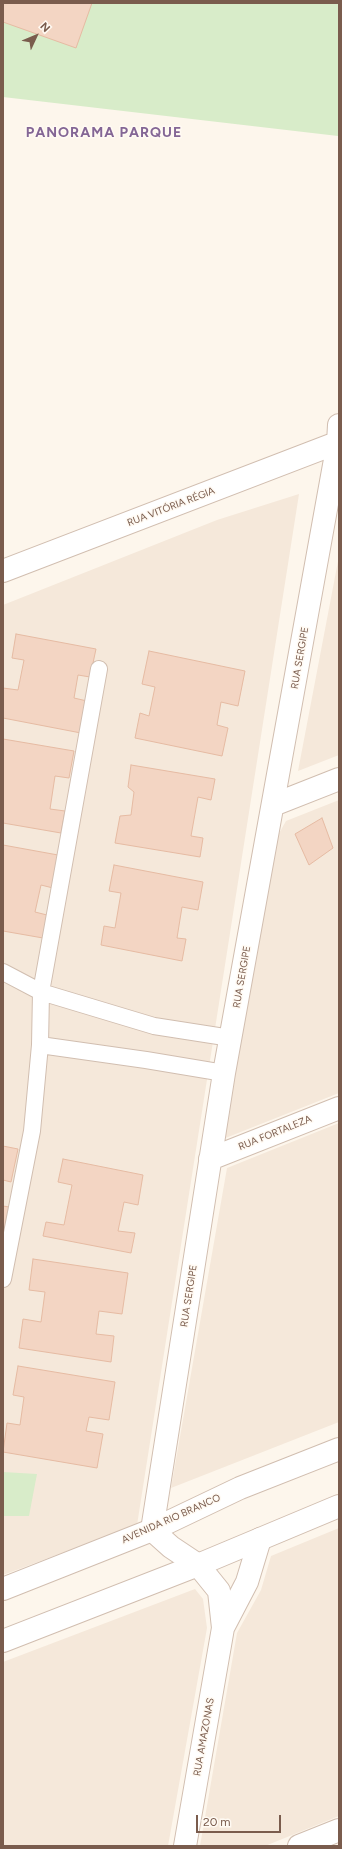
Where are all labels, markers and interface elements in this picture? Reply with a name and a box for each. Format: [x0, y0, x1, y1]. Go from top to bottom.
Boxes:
north arrow [16, 16, 56, 56]
text: N [37, 20, 53, 35]
district label: PANORAMA PARQUE [26, 125, 182, 141]
street label: RUA VITÓRIA RÉGIA [126, 485, 216, 529]
street label: RUA SERGIPE [289, 626, 311, 690]
street label: RUA SERGIPE [231, 945, 253, 1009]
street label: RUA FORTALEZA [237, 1113, 313, 1153]
street label: RUA SERGIPE [178, 1264, 200, 1328]
street label: AVENIDA RIO BRANCO [120, 1492, 222, 1546]
street label: RUA AMAZONAS [191, 1697, 217, 1777]
scale bar [198, 1807, 283, 1833]
text: 20 m [203, 1815, 231, 1829]

